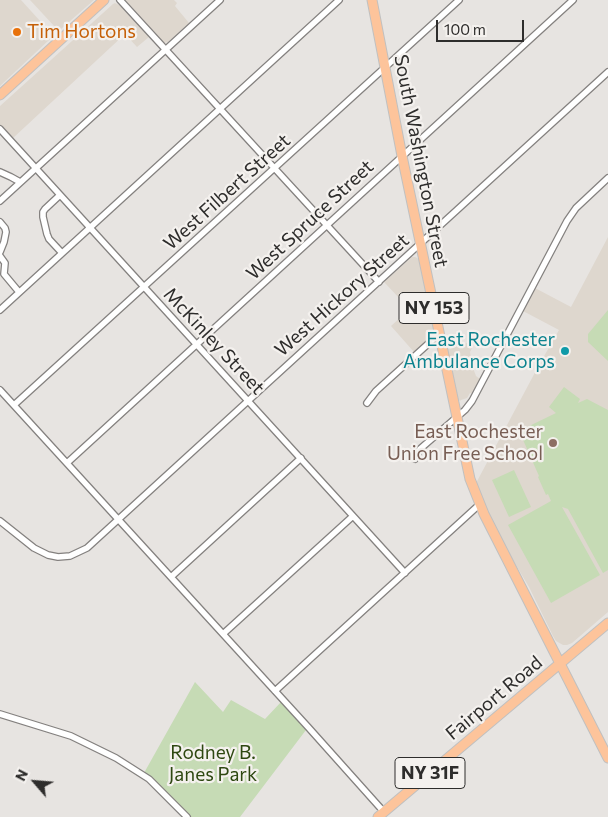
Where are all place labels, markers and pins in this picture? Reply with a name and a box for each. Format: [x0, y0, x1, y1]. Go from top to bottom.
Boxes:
place label: Tim Hortons [27, 21, 136, 43]
marker: Tim Hortons [11, 26, 23, 38]
place label: East Rochester Ambulance Corps [403, 329, 555, 373]
marker: East Rochester Ambulance Corps [559, 345, 571, 357]
place label: East Rochester Union Free School [387, 421, 543, 465]
marker: East Rochester Union Free School [547, 437, 559, 449]

